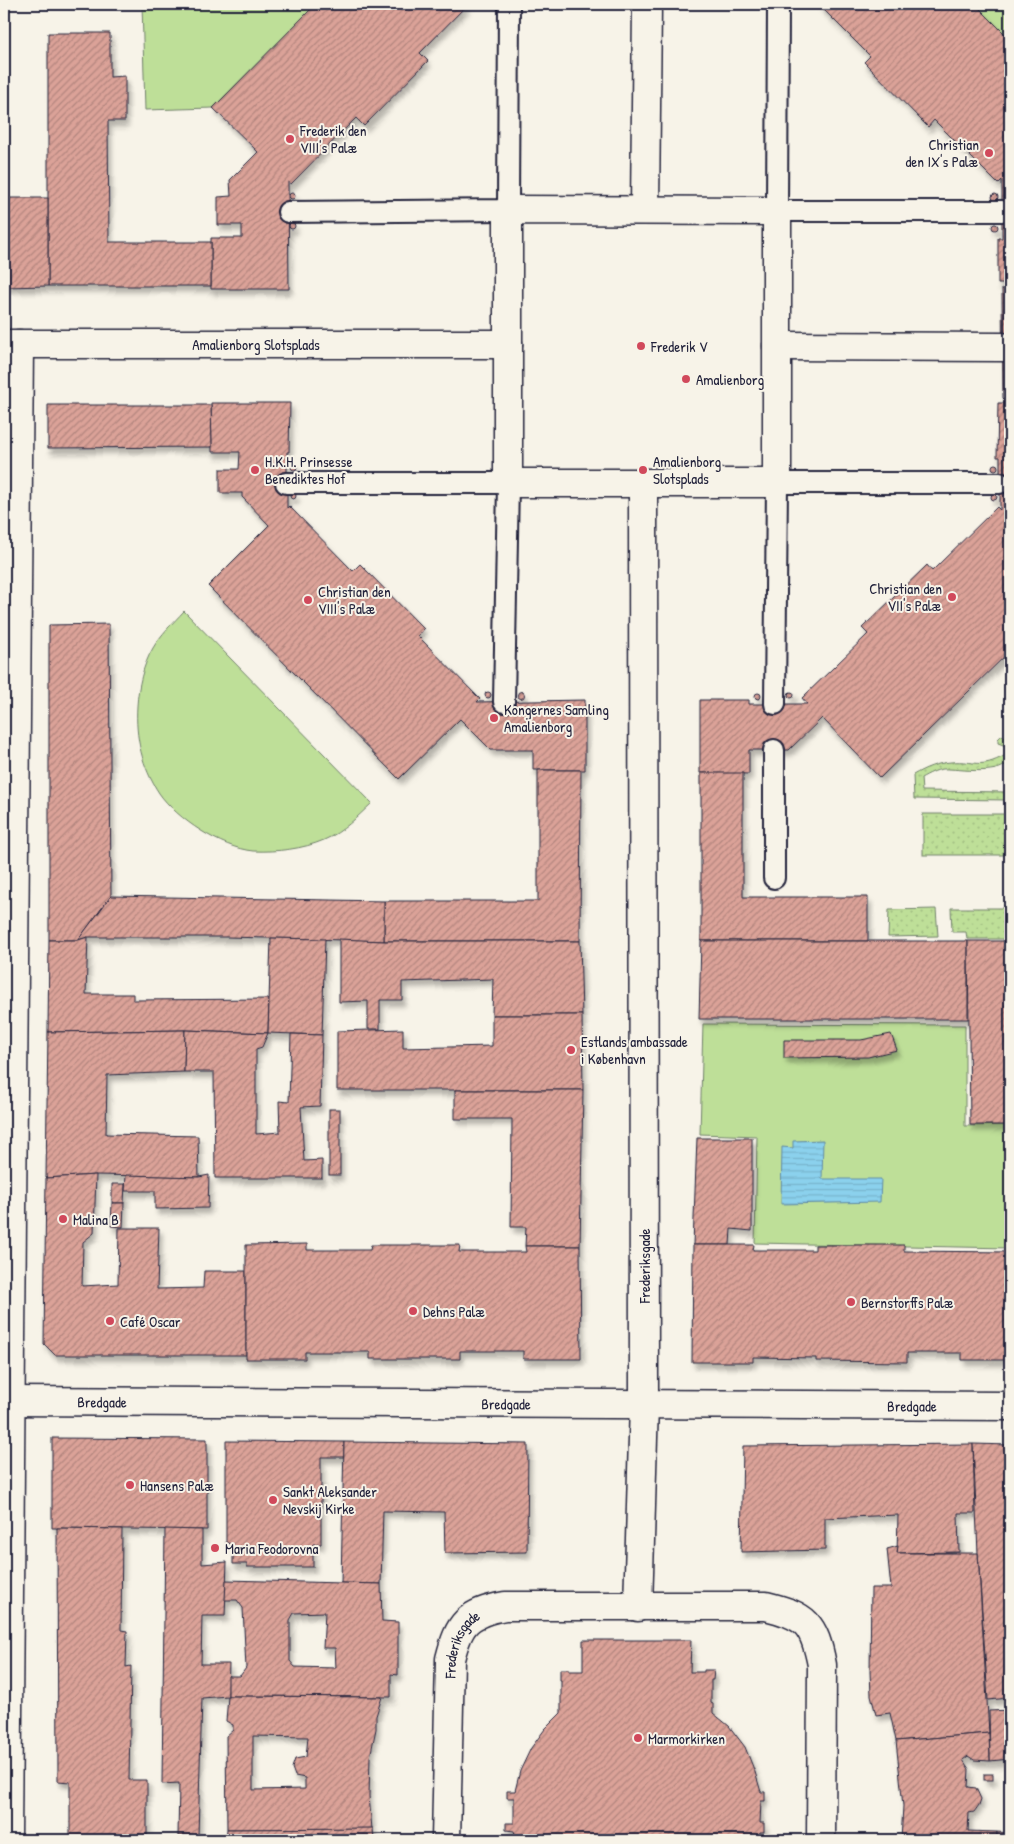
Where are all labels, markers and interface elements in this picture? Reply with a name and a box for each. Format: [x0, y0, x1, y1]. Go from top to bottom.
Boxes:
place label: Frederik den VIII's Palæ [299, 120, 367, 158]
marker: Frederik den VIII's Palæ [284, 133, 296, 145]
place label: Christian den IX's Palæ [905, 134, 979, 172]
marker: Christian den IX's Palæ [983, 147, 995, 159]
street label: Amalienborg Slotsplads [192, 334, 320, 355]
place label: Frederik V [650, 336, 708, 357]
marker: Frederik V [635, 340, 647, 352]
place label: Amalienborg [696, 369, 765, 390]
marker: Amalienborg [680, 373, 692, 385]
place label: H.K.H. Prinsesse Benediktes Hof [265, 451, 352, 489]
place label: Amalienborg Slotsplads [653, 451, 722, 489]
marker: H.K.H. Prinsesse Benediktes Hof [249, 464, 261, 476]
marker: Amalienborg Slotsplads [637, 464, 649, 476]
place label: Christian den VII's Palæ [869, 578, 942, 616]
place label: Christian den VIII's Palæ [318, 581, 391, 619]
marker: Christian den VII's Palæ [946, 591, 958, 603]
marker: Christian den VIII's Palæ [302, 594, 314, 606]
place label: Kongernes Samling Amalienborg [504, 699, 609, 737]
marker: Kongernes Samling Amalienborg [488, 712, 500, 724]
place label: Estlands ambassade i København [581, 1031, 688, 1069]
marker: Estlands ambassade i København [565, 1044, 577, 1056]
place label: Malina B [73, 1209, 119, 1230]
marker: Malina B [57, 1213, 69, 1225]
street label: Frederiksgade [634, 1229, 655, 1304]
place label: Bernstorffs Palæ [861, 1292, 954, 1313]
marker: Bernstorffs Palæ [845, 1296, 857, 1308]
place label: Dehns Palæ [423, 1301, 486, 1322]
marker: Dehns Palæ [407, 1305, 419, 1317]
place label: Café Oscar [120, 1311, 181, 1332]
marker: Café Oscar [104, 1315, 116, 1327]
street label: Bredgade [77, 1391, 127, 1412]
street label: Bredgade [481, 1393, 531, 1414]
street label: Bredgade [887, 1395, 937, 1416]
place label: Hansens Palæ [140, 1475, 215, 1496]
marker: Hansens Palæ [124, 1479, 136, 1491]
place label: Sankt Aleksander Nevskij Kirke [283, 1481, 377, 1519]
marker: Sankt Aleksander Nevskij Kirke [267, 1494, 279, 1506]
place label: Maria Feodorovna [225, 1538, 318, 1559]
marker: Maria Feodorovna [209, 1542, 221, 1554]
street label: Frederiksgade [439, 1604, 483, 1680]
place label: Marmorkirken [648, 1728, 725, 1749]
marker: Marmorkirken [632, 1732, 644, 1744]

